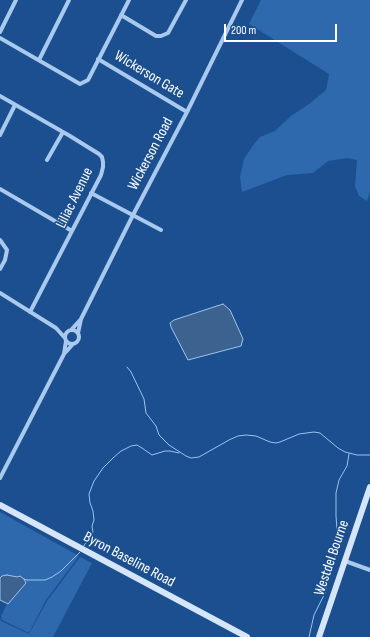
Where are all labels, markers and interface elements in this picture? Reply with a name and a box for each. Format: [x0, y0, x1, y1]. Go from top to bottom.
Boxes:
scale bar [226, 16, 339, 42]
text: 200 m [231, 23, 256, 38]
street label: Wickerson Gate [111, 47, 187, 103]
street label: Wickerson Road [124, 115, 178, 193]
street label: Liliac Avenue [53, 165, 97, 231]
street label: Westdel Bourne [311, 518, 353, 598]
street label: Byron Baseline Road [80, 528, 178, 592]

